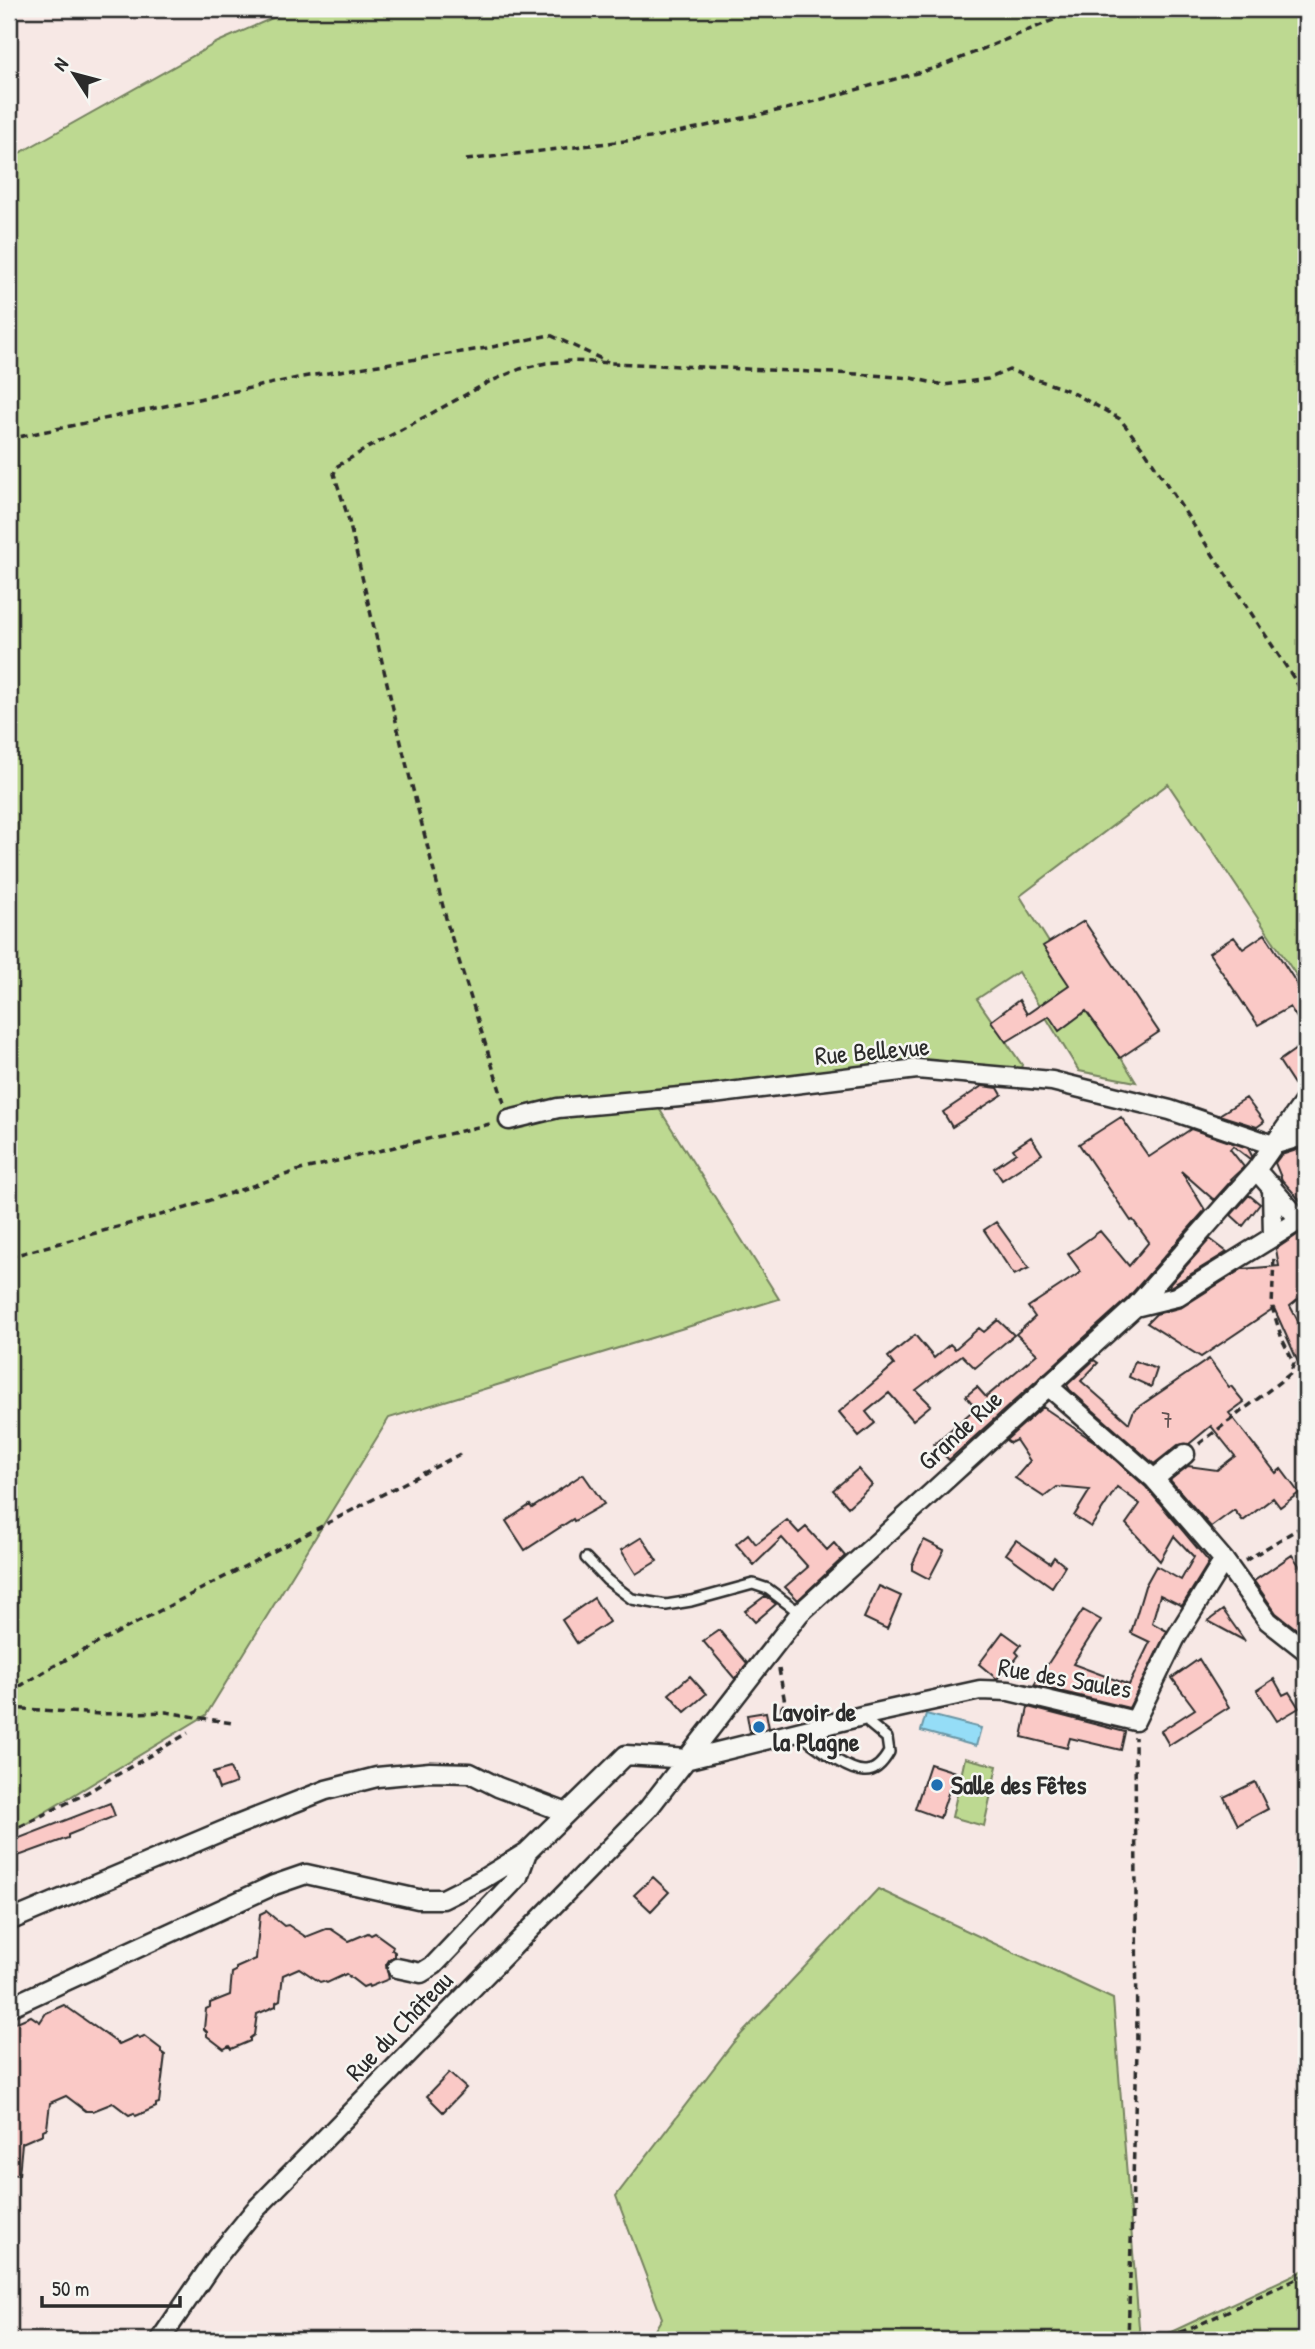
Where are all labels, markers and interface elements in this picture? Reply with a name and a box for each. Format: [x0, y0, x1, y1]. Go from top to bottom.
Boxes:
north arrow [38, 38, 108, 108]
text: N [47, 52, 74, 76]
street label: Rue Bellevue [813, 1028, 931, 1073]
street label: Grande Rue [910, 1382, 1009, 1478]
house number: 7 [1161, 1404, 1173, 1435]
street label: Rue des Saules [996, 1649, 1135, 1706]
place label: Lavoir de la Plagne [773, 1694, 860, 1760]
marker: Lavoir de la Plagne [751, 1719, 767, 1735]
place label: Salle des Fêtes [951, 1767, 1087, 1802]
marker: Salle des Fêtes [929, 1777, 945, 1793]
street label: Rue du Château [337, 1963, 460, 2088]
scale bar [42, 2265, 180, 2309]
text: 50 m [52, 2274, 89, 2303]

